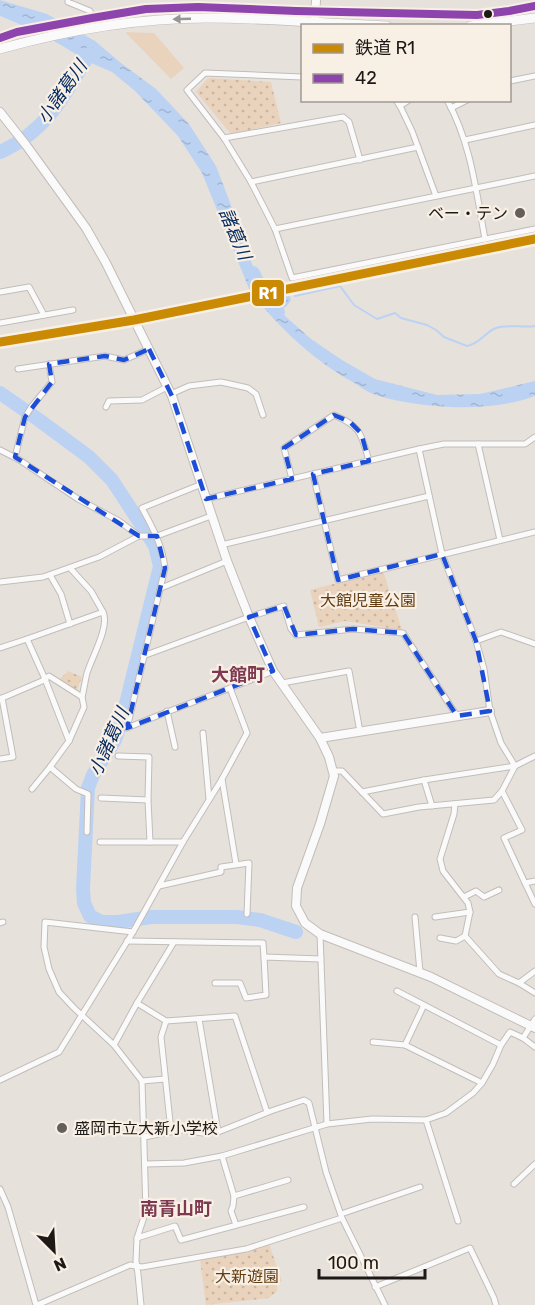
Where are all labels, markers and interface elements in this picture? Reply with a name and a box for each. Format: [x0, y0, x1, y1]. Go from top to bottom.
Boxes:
unlabelled marker [482, 8, 494, 20]
one-way arrow [172, 14, 191, 23]
legend [301, 24, 511, 102]
text: 鉄道 R1 [355, 37, 415, 59]
water label: 小諸葛川 [32, 55, 93, 128]
text: 42 [355, 67, 377, 89]
place label: ベー・テン [428, 204, 508, 223]
water label: 諸葛川 [214, 205, 256, 265]
marker: ベー・テン [513, 206, 527, 220]
line badge: R1 [251, 279, 285, 307]
text: R1 [258, 284, 278, 303]
park label: 大館児童公園 [320, 591, 416, 610]
district label: 大館町 [211, 664, 265, 686]
water label: 小諸葛川 [84, 703, 135, 779]
place label: 盛岡市立大新小学校 [74, 1119, 218, 1138]
marker: 盛岡市立大新小学校 [55, 1121, 69, 1135]
district label: 南青山町 [140, 1198, 212, 1220]
north arrow [24, 1221, 84, 1281]
scale bar [319, 1242, 426, 1280]
text: 100 m [328, 1252, 379, 1274]
text: N [51, 1253, 69, 1275]
park label: 大新遊園 [215, 1267, 279, 1286]

